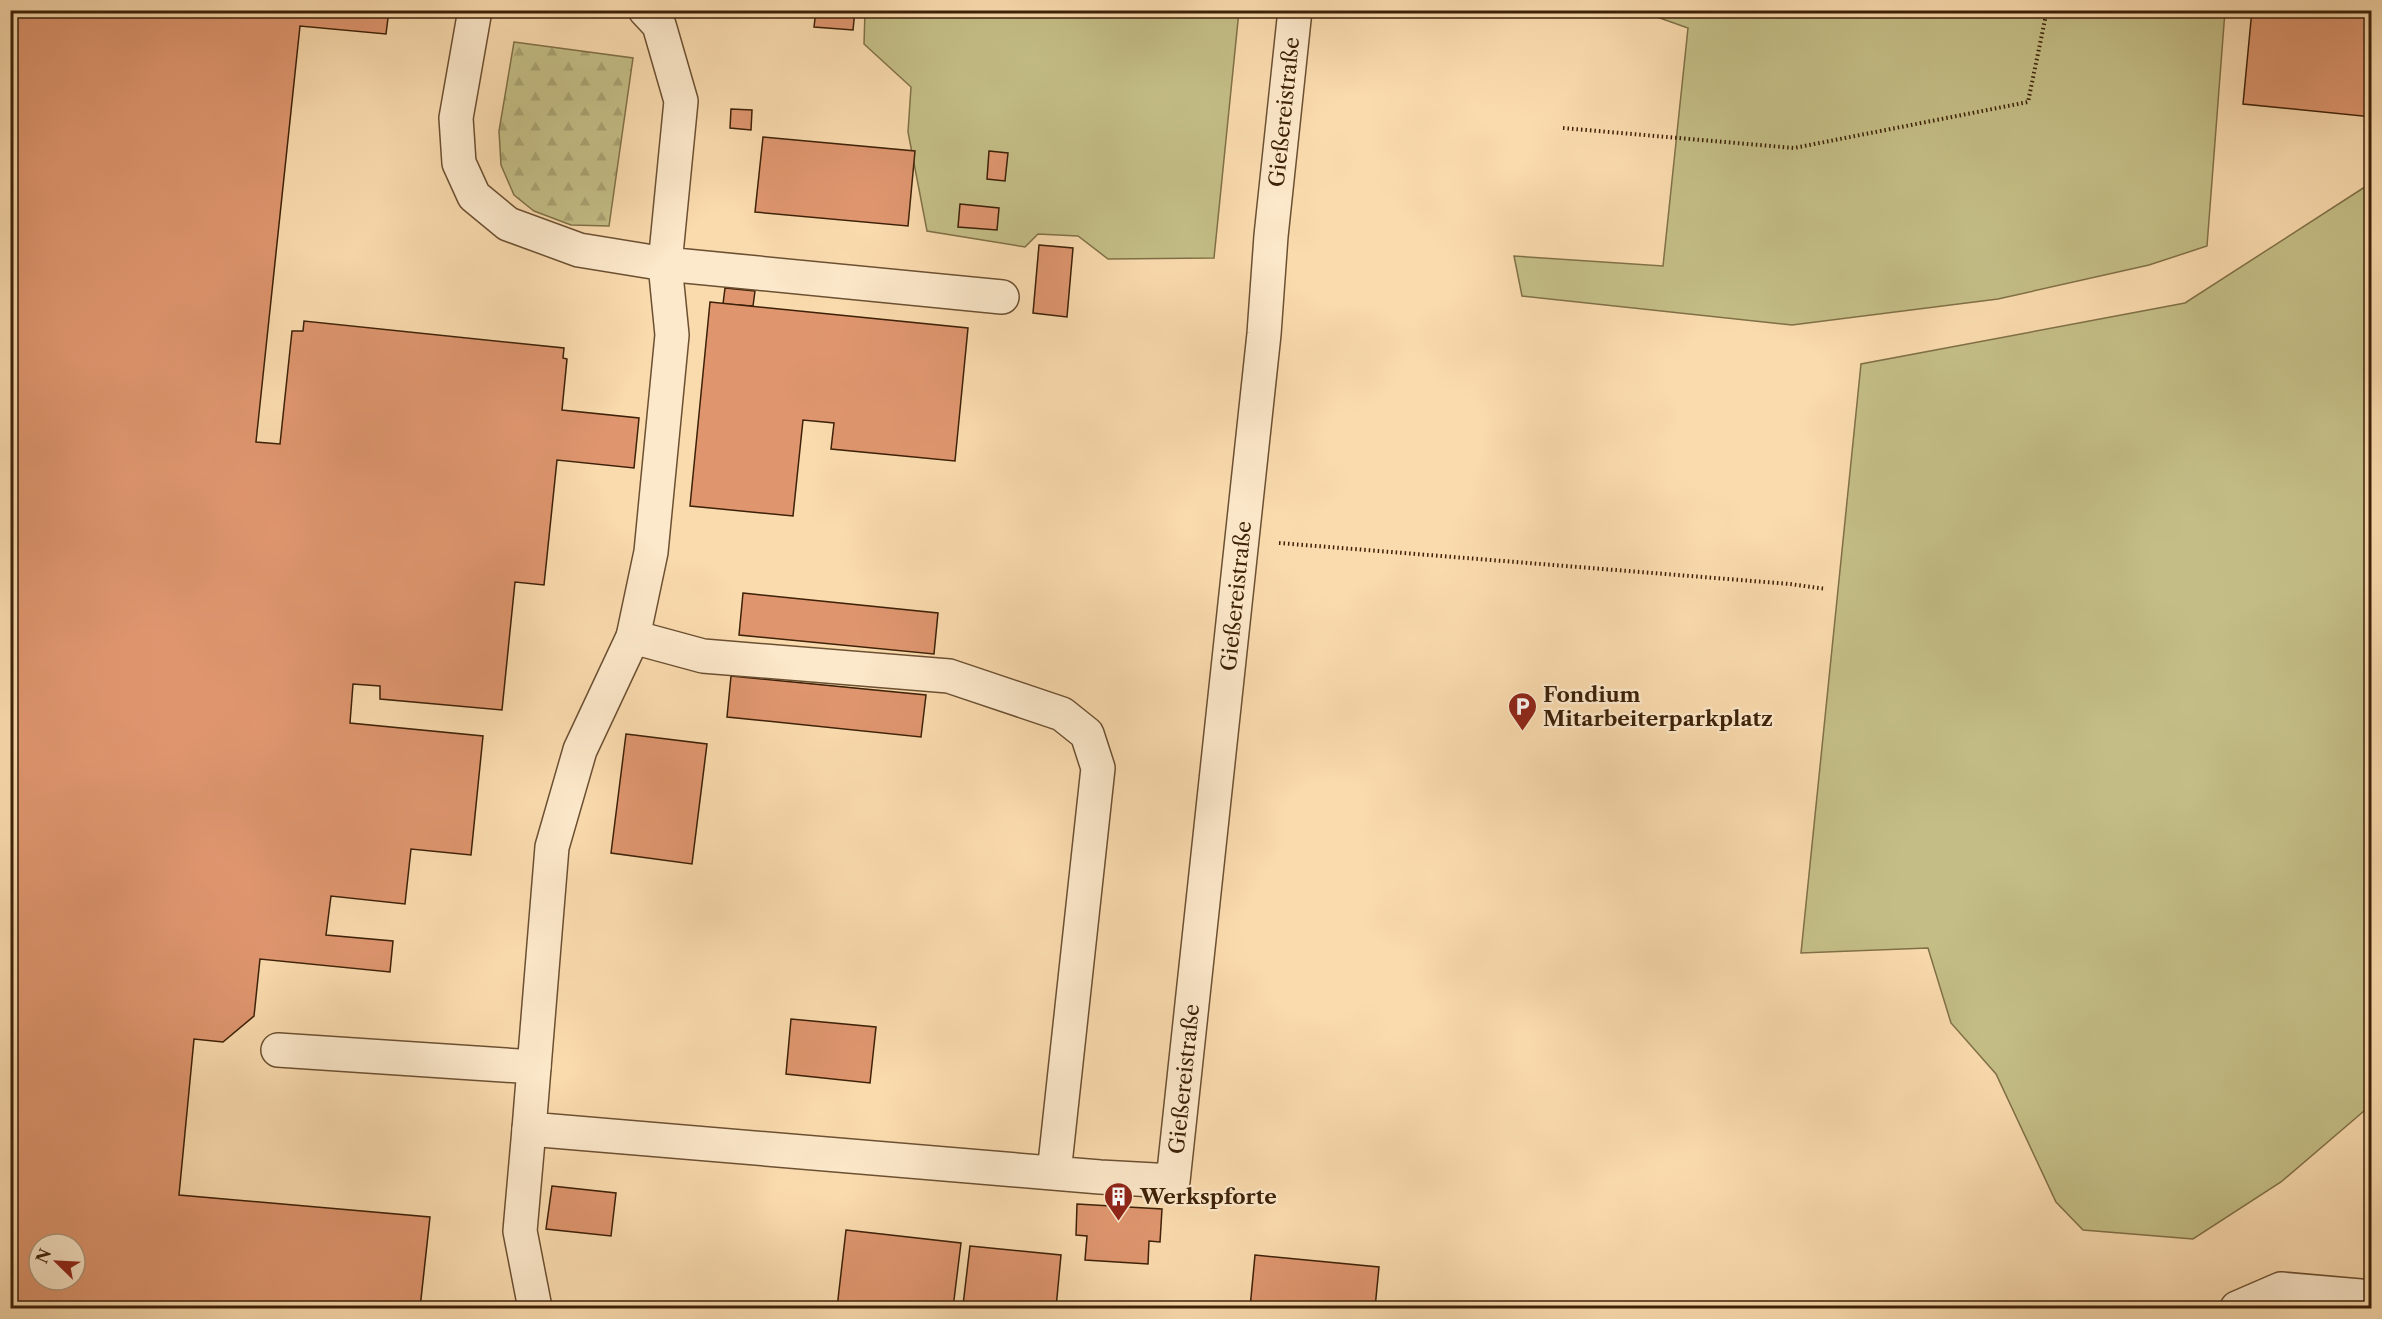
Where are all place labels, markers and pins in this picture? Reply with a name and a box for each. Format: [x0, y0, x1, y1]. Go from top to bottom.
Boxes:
place label: Fondium Mitarbeiterparkplatz [1543, 682, 1773, 731]
parking icon: Fondium Mitarbeiterparkplatz [1506, 690, 1538, 732]
building icon: Werkspforte [1103, 1180, 1135, 1222]
place label: Werkspforte [1139, 1184, 1277, 1209]

